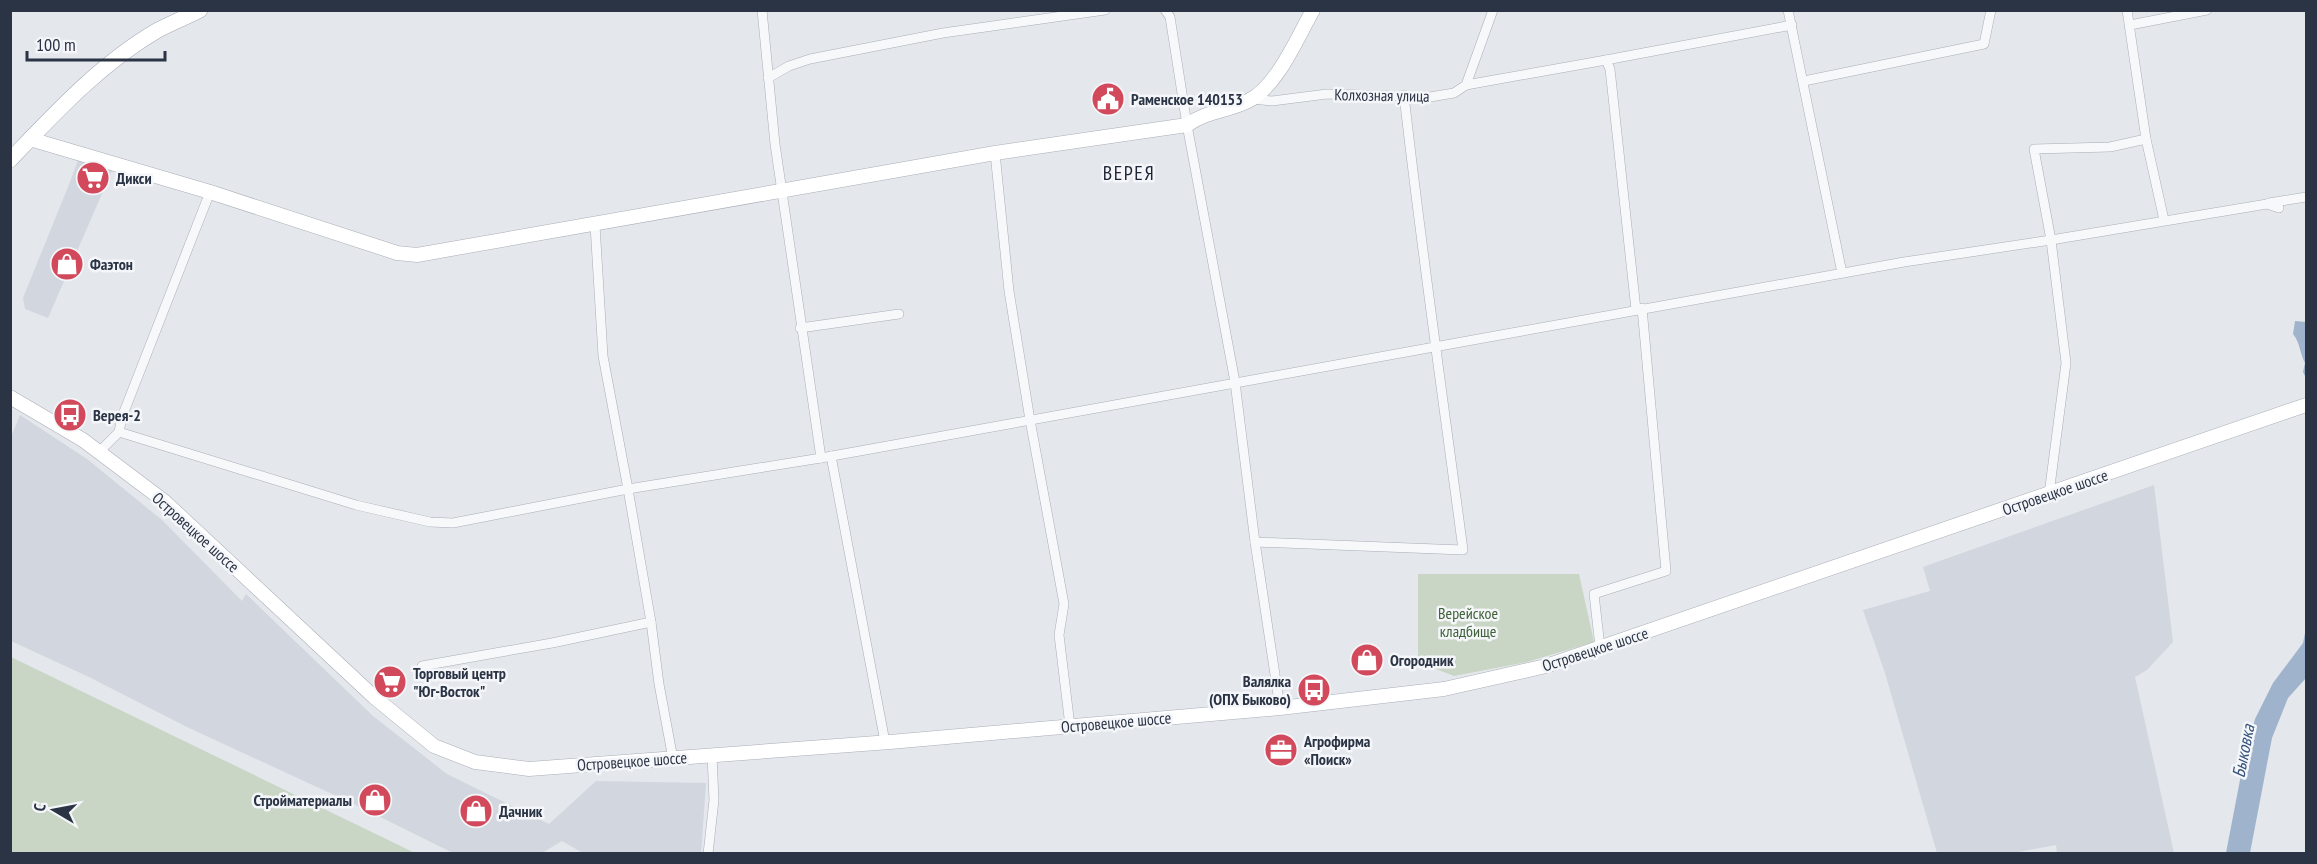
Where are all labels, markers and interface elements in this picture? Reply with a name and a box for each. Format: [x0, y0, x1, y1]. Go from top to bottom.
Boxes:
scale bar [27, 24, 165, 62]
text: 100 m [36, 33, 76, 56]
public building icon: Раменское 140153 [1090, 81, 1126, 117]
street label: Колхозная улица [1334, 84, 1430, 106]
place label: Раменское 140153 [1131, 89, 1243, 109]
supermarket icon: Дикси [75, 160, 111, 196]
district label: ВЕРЕЯ [1103, 160, 1155, 186]
place label: Дикси [116, 168, 152, 188]
shop icon: Фаэтон [49, 246, 85, 282]
place label: Фаэтон [90, 254, 133, 274]
bus stop icon: Верея-2 [52, 397, 88, 433]
place label: Верея-2 [93, 405, 141, 425]
street label: Островецкое шоссе [2000, 465, 2110, 519]
street label: Островецкое шоссе [148, 488, 244, 576]
park label: Верейское кладбище [1438, 603, 1498, 641]
street label: Островецкое шоссе [1539, 622, 1651, 676]
shop icon: Огородник [1349, 642, 1385, 678]
place label: Огородник [1390, 650, 1454, 670]
place label: Торговый центр "Юг-Восток" [413, 663, 506, 701]
supermarket icon: Торговый центр "Юг-Восток" [372, 664, 408, 700]
place label: Валялка (ОПХ Быково) [1209, 671, 1291, 709]
bus stop icon: Валялка (ОПХ Быково) [1296, 672, 1332, 708]
street label: Островецкое шоссе [1060, 707, 1172, 737]
water label: Быковка [2227, 722, 2260, 780]
place label: Агрофирма «Поиск» [1303, 731, 1371, 769]
office icon: Агрофирма «Поиск» [1263, 732, 1299, 768]
street label: Островецкое шоссе [576, 747, 688, 775]
north arrow [24, 780, 84, 840]
shop icon: Стройматериалы [357, 782, 393, 818]
place label: Стройматериалы [254, 790, 352, 810]
shop icon: Дачник [458, 793, 494, 829]
text: С [29, 801, 50, 813]
place label: Дачник [499, 801, 543, 821]

